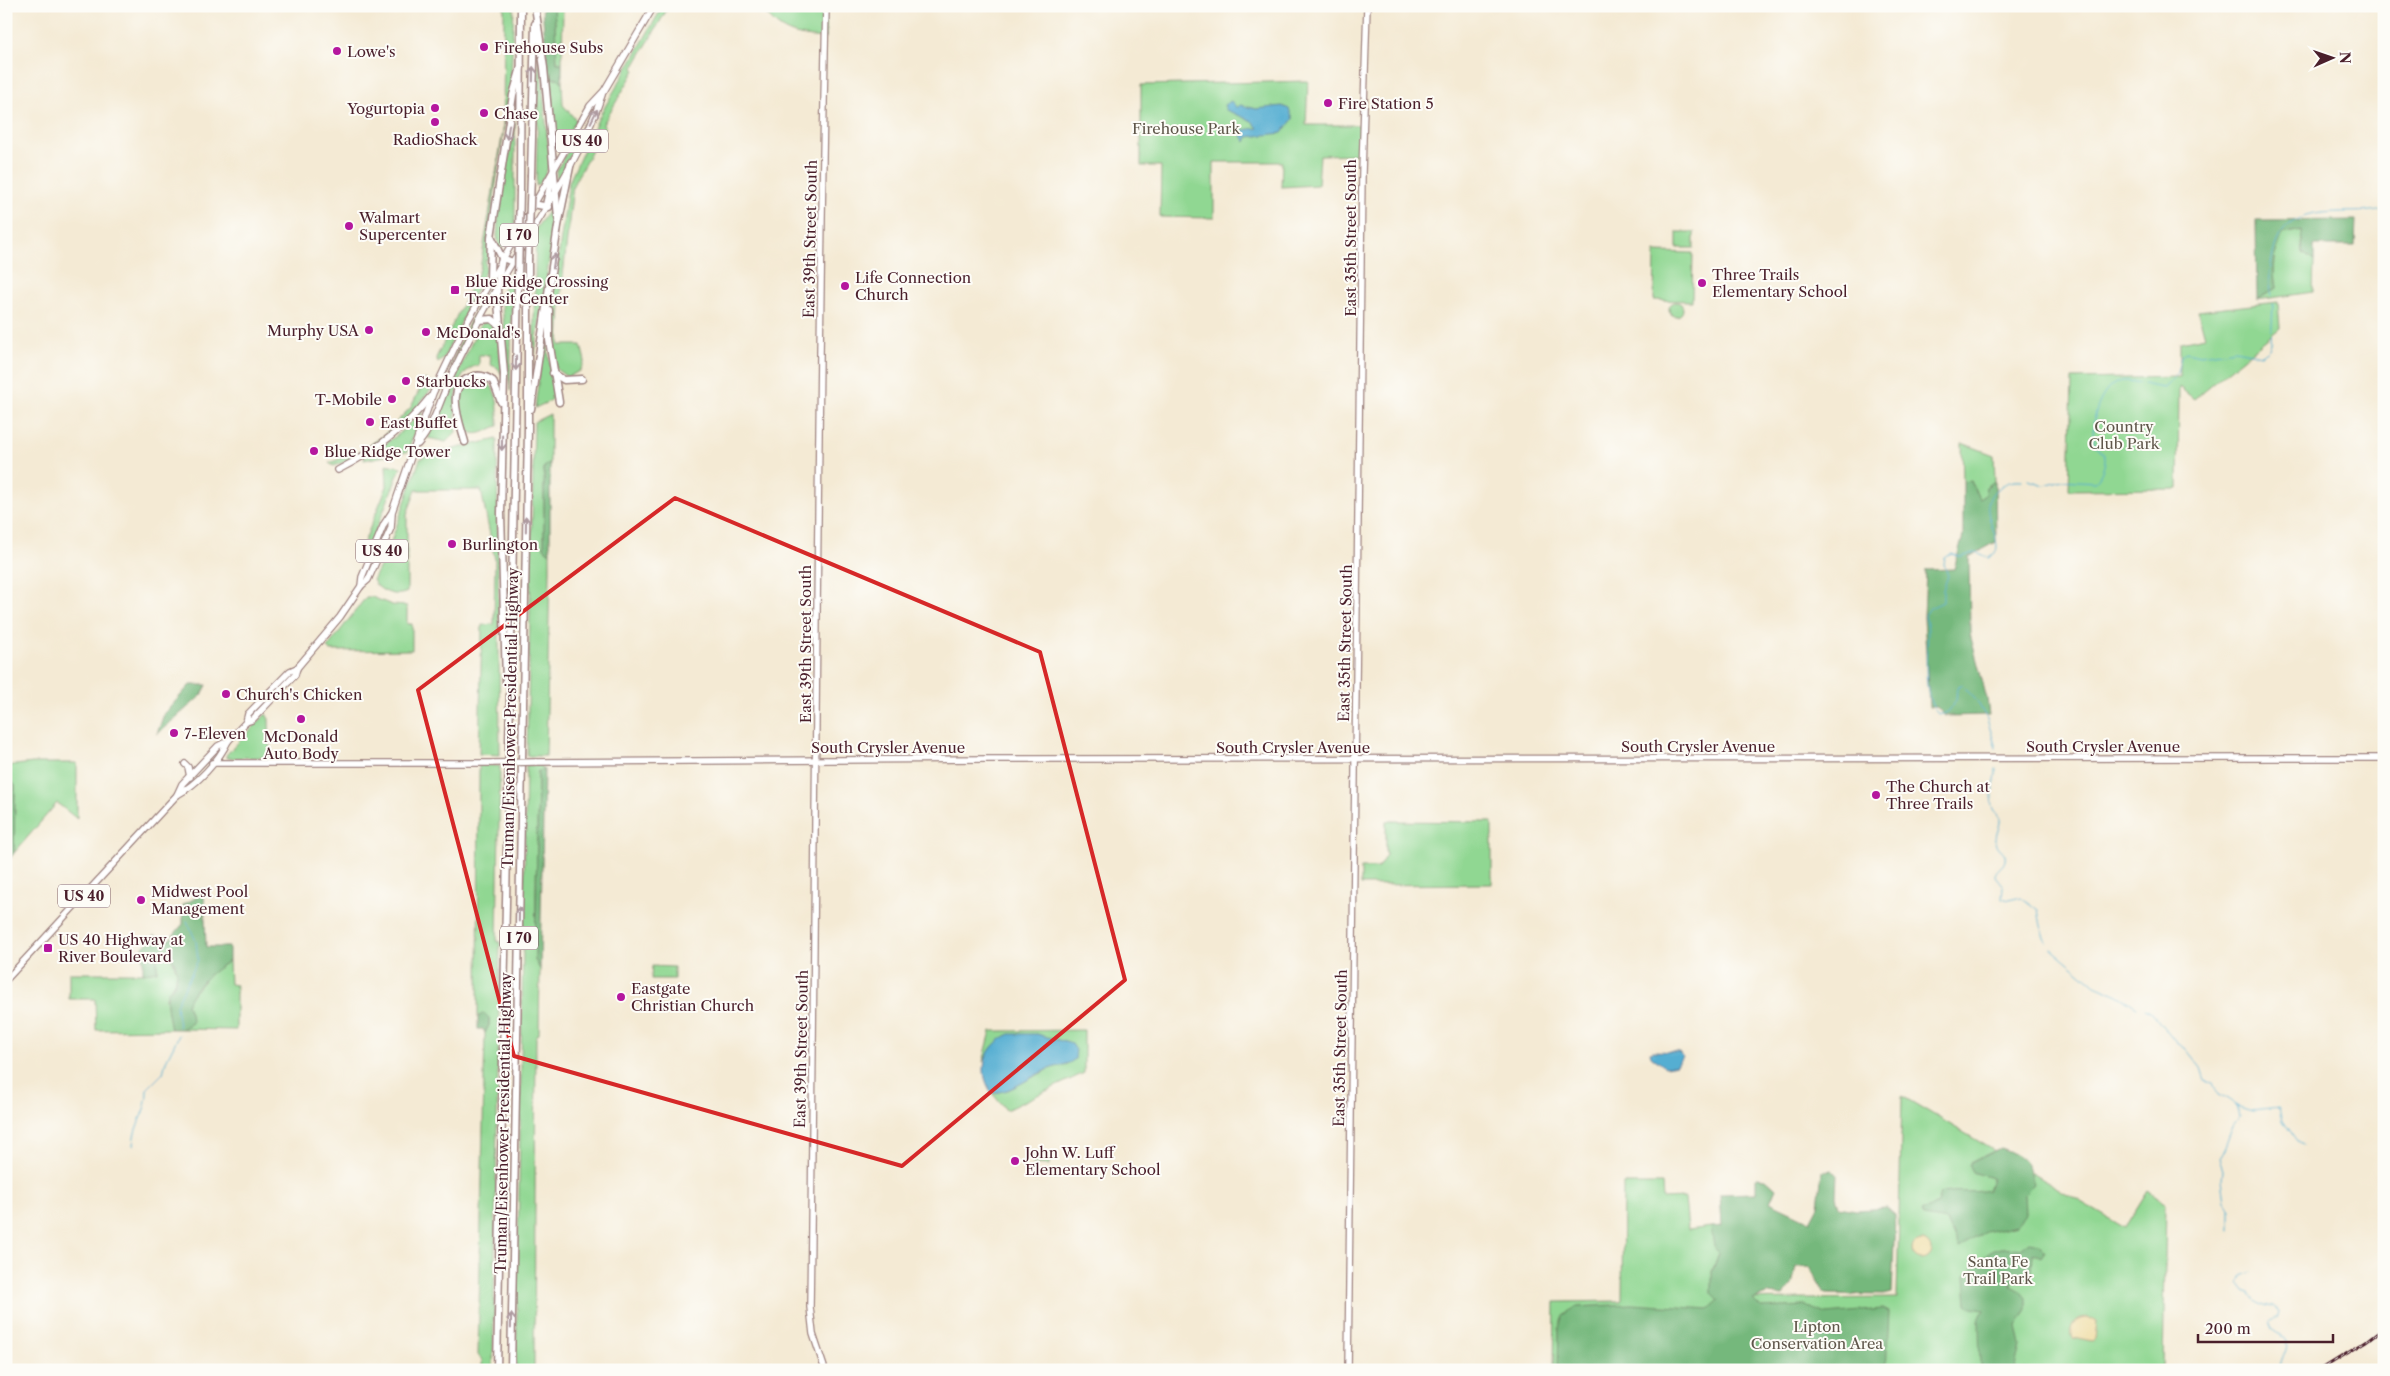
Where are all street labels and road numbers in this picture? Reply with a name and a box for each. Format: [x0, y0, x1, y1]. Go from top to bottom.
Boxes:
road number: US 40 [556, 130, 608, 152]
street label: East 39th Street South [799, 159, 821, 318]
street label: East 35th Street South [1341, 159, 1360, 317]
road number: I 70 [500, 224, 538, 246]
road number: US 40 [356, 540, 408, 562]
street label: East 35th Street South [1334, 563, 1356, 722]
street label: East 39th Street South [796, 564, 815, 723]
street label: Truman/Eisenhower Presidential Highway [498, 567, 522, 869]
street label: South Crysler Avenue [1621, 737, 1775, 756]
street label: South Crysler Avenue [2026, 737, 2180, 756]
street label: South Crysler Avenue [811, 738, 965, 757]
street label: South Crysler Avenue [1216, 738, 1370, 757]
road number: US 40 [58, 884, 110, 908]
road number: I 70 [500, 926, 538, 950]
street label: East 35th Street South [1329, 968, 1351, 1127]
street label: East 39th Street South [790, 969, 812, 1128]
street label: Truman/Eisenhower Presidential Highway [491, 972, 515, 1274]

